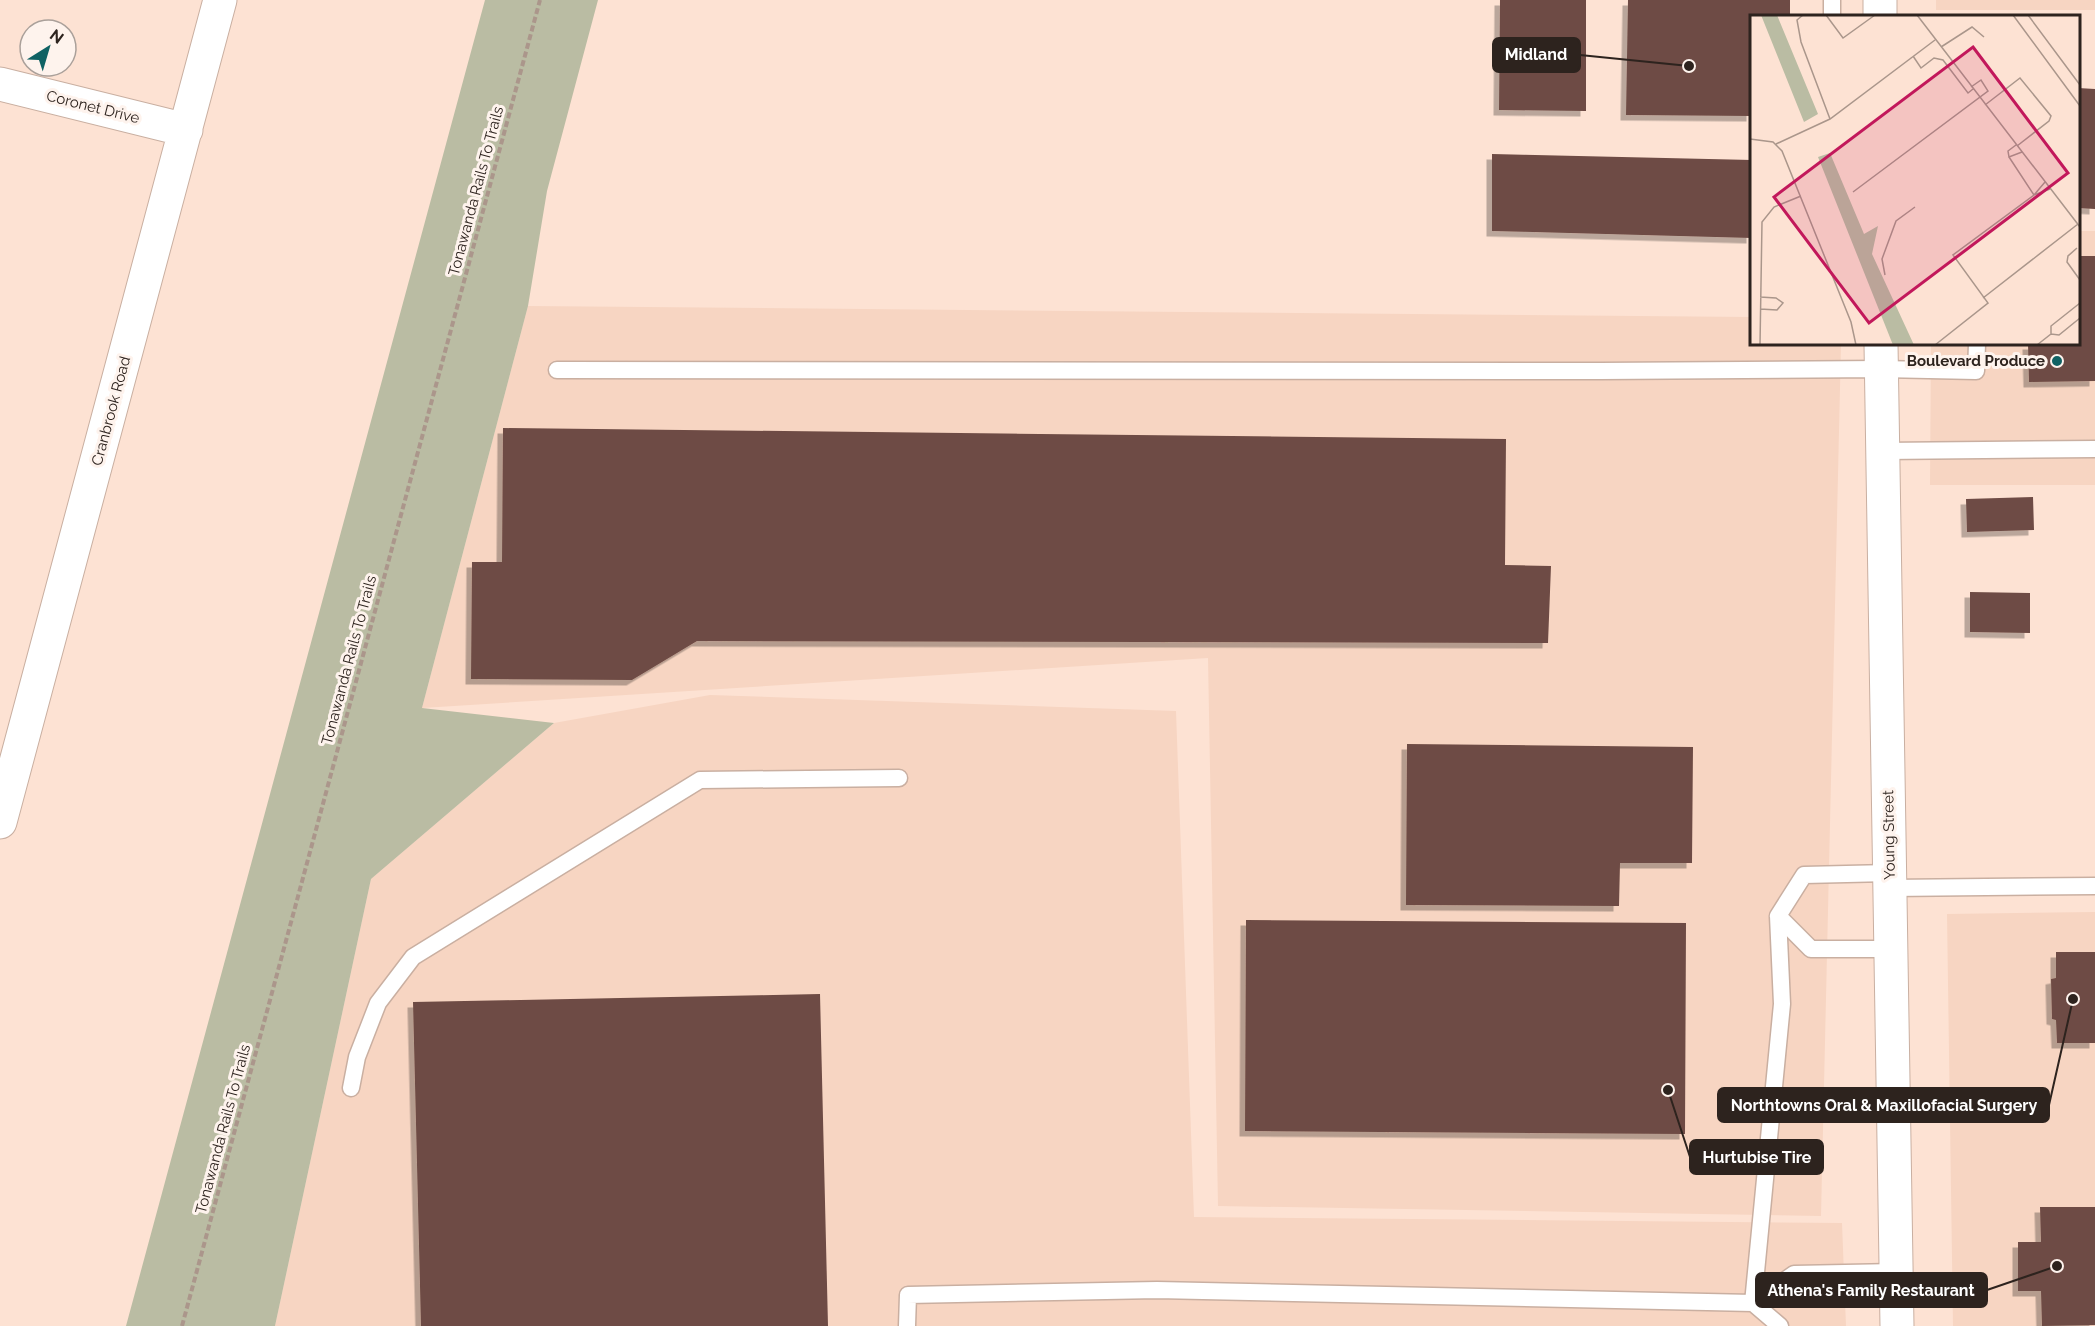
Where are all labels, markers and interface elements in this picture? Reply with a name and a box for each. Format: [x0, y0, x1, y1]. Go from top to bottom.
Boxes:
inset map [1750, 15, 2080, 345]
north arrow [18, 18, 78, 78]
text: N [46, 25, 67, 48]
callout: Midland [1493, 38, 1580, 72]
text: Midland [1505, 45, 1567, 64]
street label: Coronet Drive [45, 87, 142, 127]
street label: Tonawanda Rails To Trails [445, 104, 507, 278]
place label: Boulevard Produce [1907, 352, 2045, 370]
street label: Cranbrook Road [88, 354, 134, 468]
marker: Boulevard Produce [2050, 354, 2064, 368]
street label: Tonawanda Rails To Trails [318, 573, 380, 747]
street label: Young Street [1879, 790, 1899, 880]
street label: Tonawanda Rails To Trails [192, 1042, 254, 1216]
callout: Northtowns Oral & Maxillofacial Surgery [1718, 1088, 2049, 1122]
text: Northtowns Oral & Maxillofacial Surgery [1731, 1096, 2038, 1115]
callout: Hurtubise Tire [1690, 1140, 1823, 1174]
text: Hurtubise Tire [1703, 1148, 1812, 1167]
callout: Athena's Family Restaurant [1756, 1273, 1987, 1307]
text: Athena's Family Restaurant [1767, 1281, 1975, 1300]

